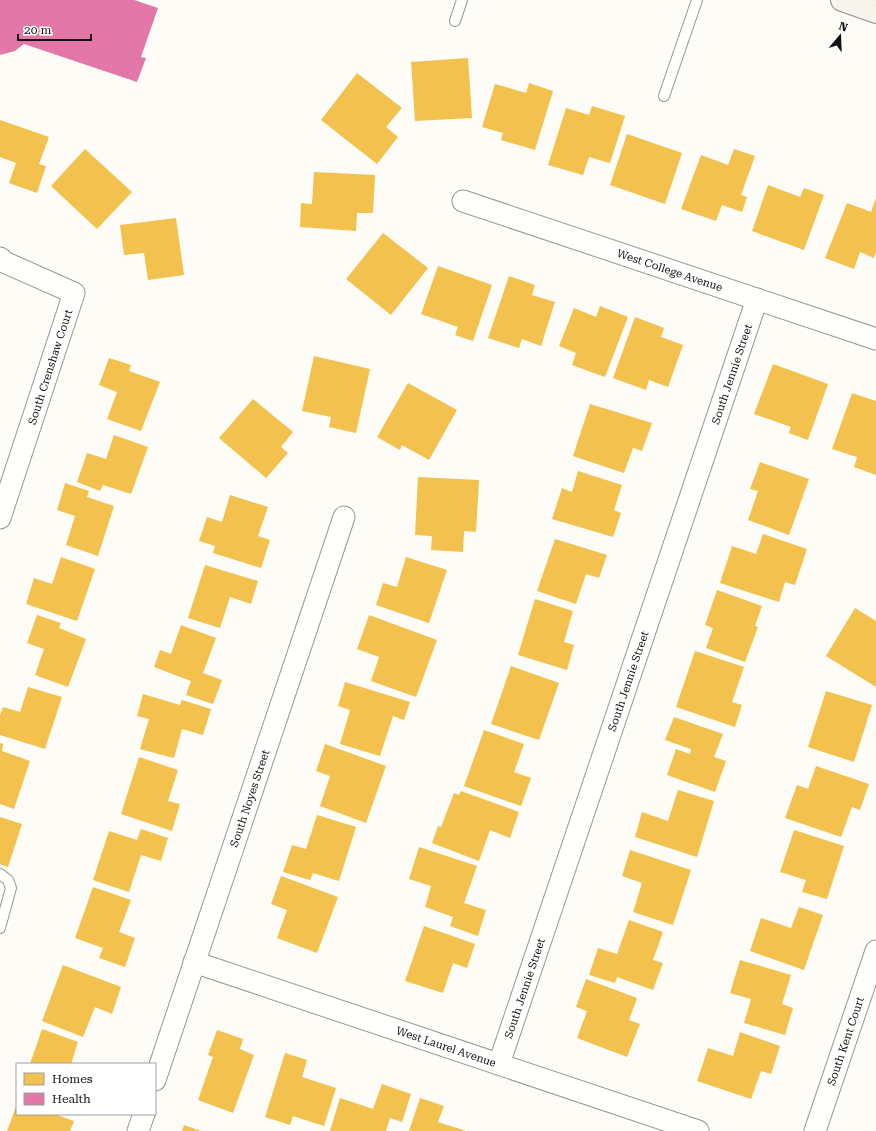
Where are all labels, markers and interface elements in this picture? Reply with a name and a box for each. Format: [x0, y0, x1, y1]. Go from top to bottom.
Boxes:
scale bar [18, 16, 91, 42]
north arrow [820, 16, 860, 56]
text: N [837, 19, 850, 35]
text: 20 m [24, 23, 51, 37]
street label: West College Avenue [615, 247, 724, 294]
street label: South Crenshaw Court [26, 308, 75, 426]
street label: South Jennie Street [709, 323, 755, 426]
street label: South Jennie Street [606, 630, 652, 733]
street label: South Noyes Street [228, 748, 272, 849]
street label: South Jennie Street [502, 937, 548, 1040]
street label: South Kent Court [825, 995, 867, 1087]
street label: West Laurel Avenue [394, 1024, 498, 1070]
legend [16, 1063, 156, 1115]
text: Homes [52, 1072, 93, 1086]
text: Health [52, 1092, 91, 1106]

